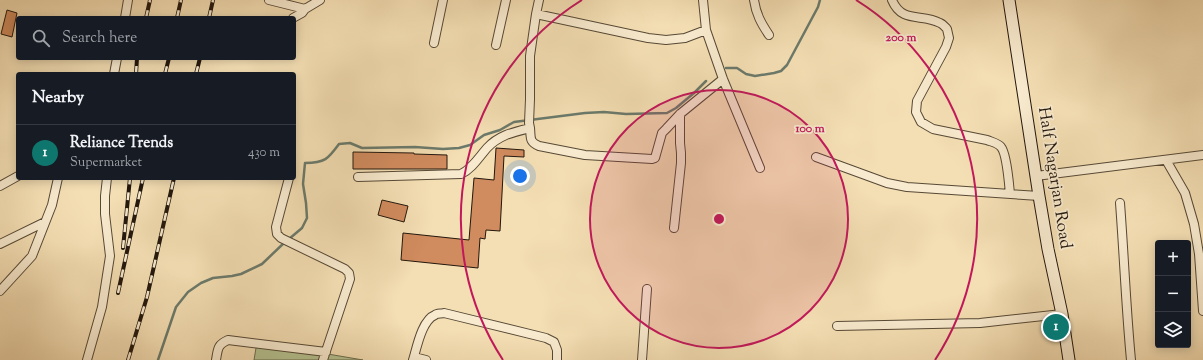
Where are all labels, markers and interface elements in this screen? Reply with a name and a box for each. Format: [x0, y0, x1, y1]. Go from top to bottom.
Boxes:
search box [16, 16, 296, 60]
icon: search [30, 27, 52, 49]
text: Search here [62, 28, 137, 49]
text: 200 m [886, 29, 916, 47]
text: Nearby [32, 86, 84, 110]
street label: Half Nagarjan Road [1031, 105, 1077, 251]
text: 100 m [794, 120, 825, 138]
text: Reliance Trends [70, 133, 173, 154]
text: 1 [43, 144, 47, 162]
text: 430 m [248, 144, 280, 162]
text: Supermarket [70, 154, 142, 172]
your location [510, 166, 530, 186]
centre of rings [712, 212, 726, 226]
map controls [1155, 240, 1191, 348]
button: + [1155, 240, 1191, 276]
button: − [1155, 276, 1191, 312]
pin: 1 [1043, 312, 1069, 342]
button: layers [1155, 312, 1191, 348]

